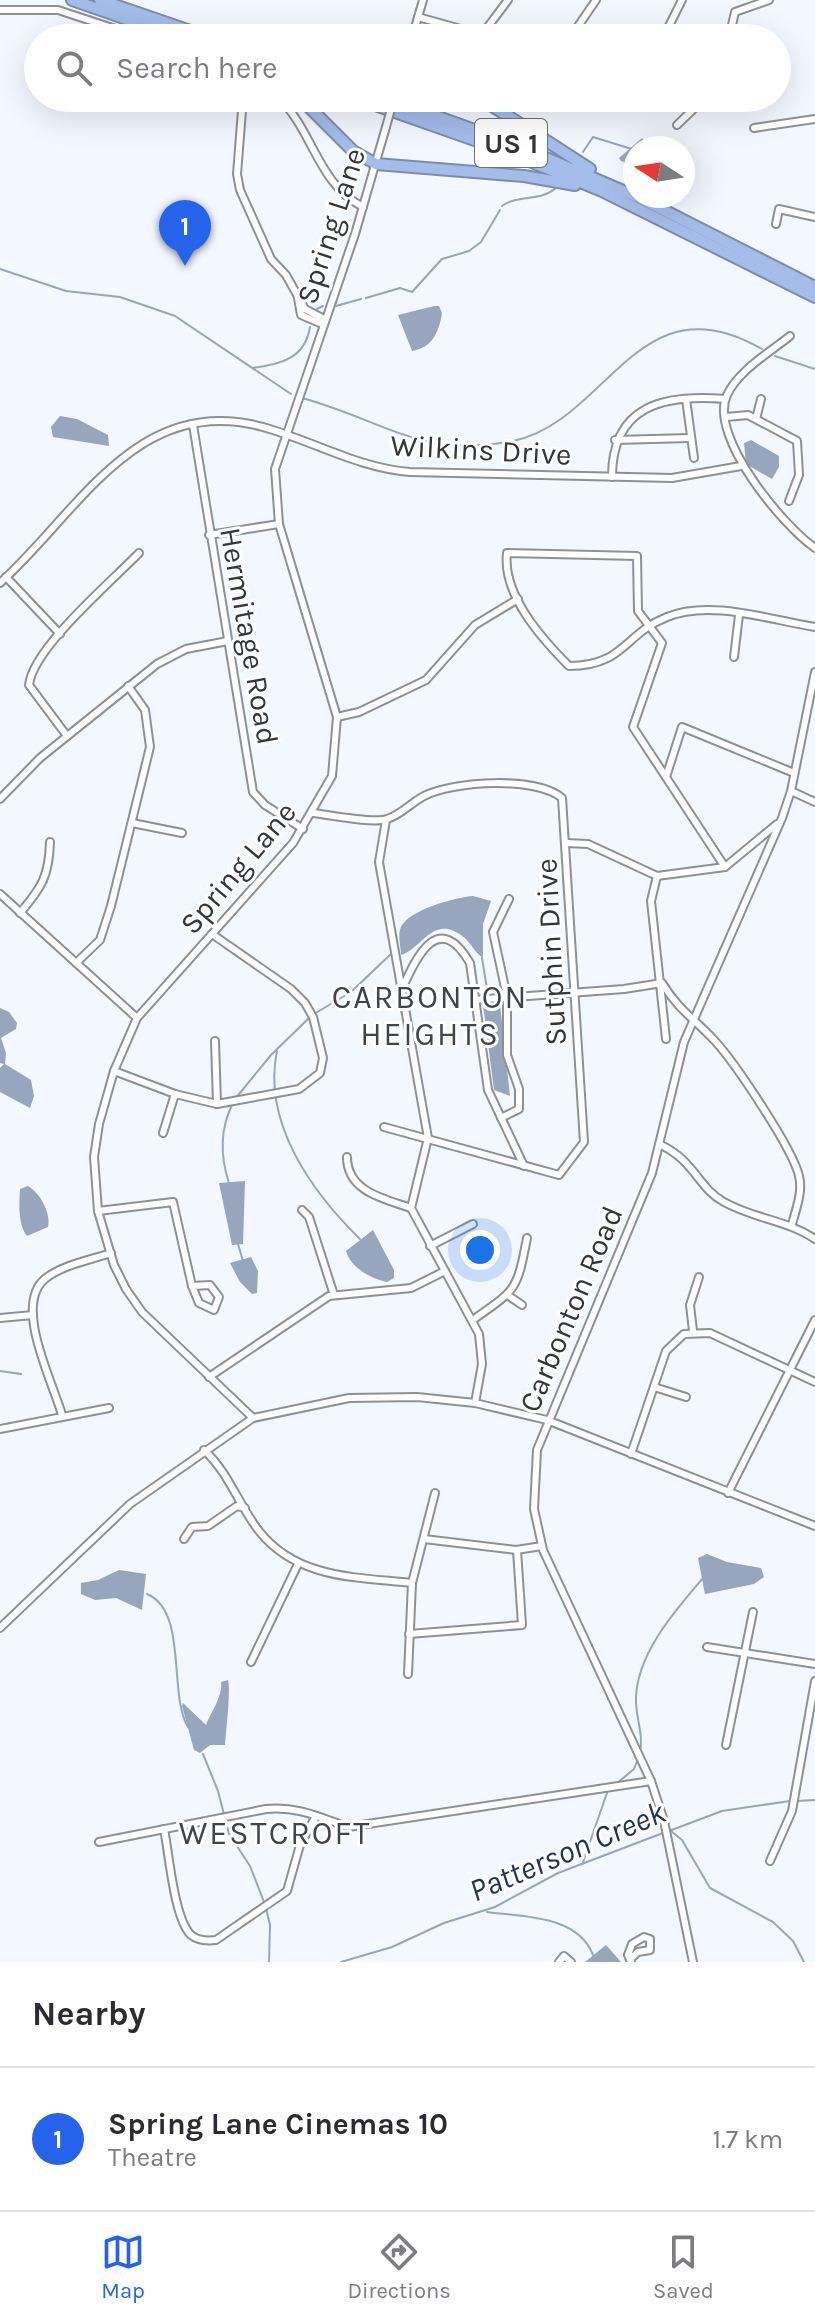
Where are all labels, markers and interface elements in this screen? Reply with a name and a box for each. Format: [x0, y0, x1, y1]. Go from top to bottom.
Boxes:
search box [24, 24, 791, 112]
icon: search [52, 46, 96, 90]
text: Search here [116, 50, 277, 86]
road number: US 1 [475, 119, 547, 167]
north arrow [623, 136, 695, 208]
street label: Spring Lane [289, 144, 373, 308]
pin: 1 [159, 200, 211, 266]
street label: Wilkins Drive [390, 427, 572, 473]
street label: Hermitage Road [212, 525, 286, 747]
street label: Spring Lane [172, 795, 304, 941]
street label: Sutphin Drive [528, 857, 574, 1047]
district label: CARBONTON HEIGHTS [332, 979, 528, 1053]
street label: Carbonton Road [511, 1201, 631, 1417]
your location [460, 1230, 500, 1270]
water label: Patterson Creek [464, 1793, 671, 1909]
district label: WESTCROFT [179, 1815, 371, 1852]
text: Nearby [32, 1994, 146, 2034]
text: Spring Lane Cinemas 10 [108, 2106, 448, 2142]
text: 1 [53, 2124, 63, 2155]
text: 1.7 km [712, 2124, 783, 2155]
text: Theatre [108, 2142, 197, 2173]
tab: Map [101, 2230, 145, 2304]
tab: Directions [347, 2230, 451, 2304]
tab: Saved [653, 2230, 714, 2304]

